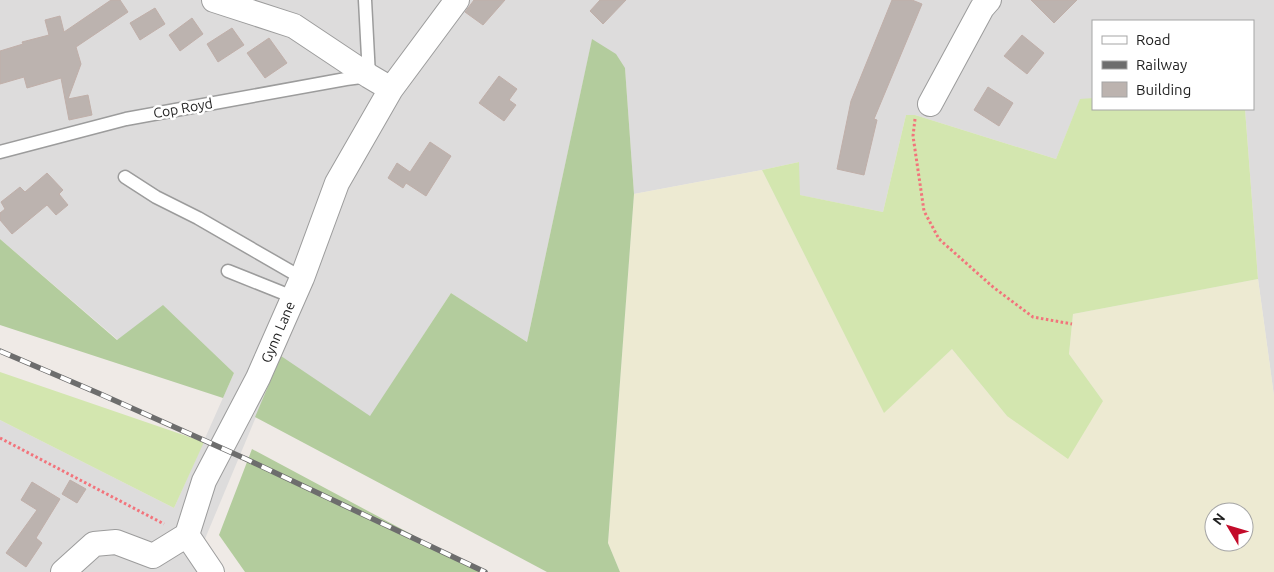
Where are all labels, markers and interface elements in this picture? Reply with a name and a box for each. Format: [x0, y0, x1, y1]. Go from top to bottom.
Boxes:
legend [1092, 20, 1254, 110]
text: Road [1136, 31, 1171, 48]
text: Railway [1136, 56, 1187, 73]
text: Building [1136, 81, 1191, 98]
street label: Cop Royd [152, 95, 214, 121]
street label: Gynn Lane [258, 299, 298, 365]
north arrow [1204, 502, 1254, 552]
text: N [1209, 510, 1228, 528]

